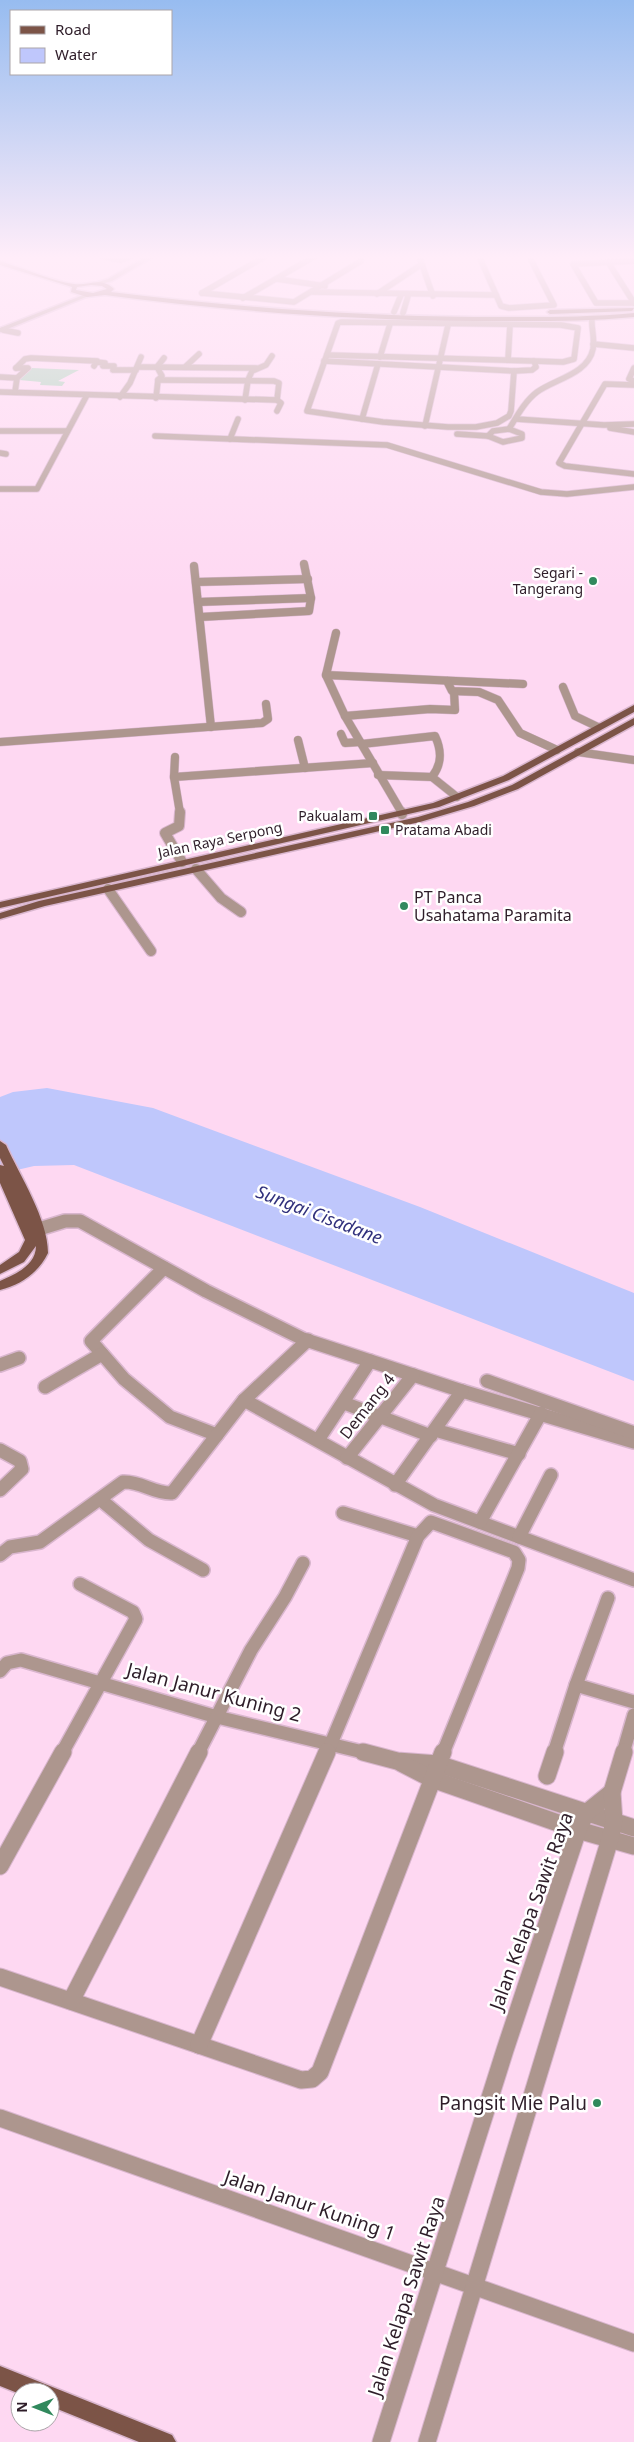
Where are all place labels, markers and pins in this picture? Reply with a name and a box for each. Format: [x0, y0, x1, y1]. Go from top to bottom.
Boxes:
place label: Segari - Tangerang [513, 563, 583, 598]
marker: Segari - Tangerang [587, 575, 599, 587]
place label: Pakualam [298, 806, 363, 825]
marker: Pakualam [367, 810, 379, 822]
place label: Pratama Abadi [395, 820, 492, 839]
marker: Pratama Abadi [379, 824, 391, 836]
place label: PT Panca Usahatama Paramita [414, 886, 572, 926]
marker: PT Panca Usahatama Paramita [398, 900, 410, 912]
place label: Pangsit Mie Palu [439, 2090, 587, 2116]
marker: Pangsit Mie Palu [591, 2097, 603, 2109]

